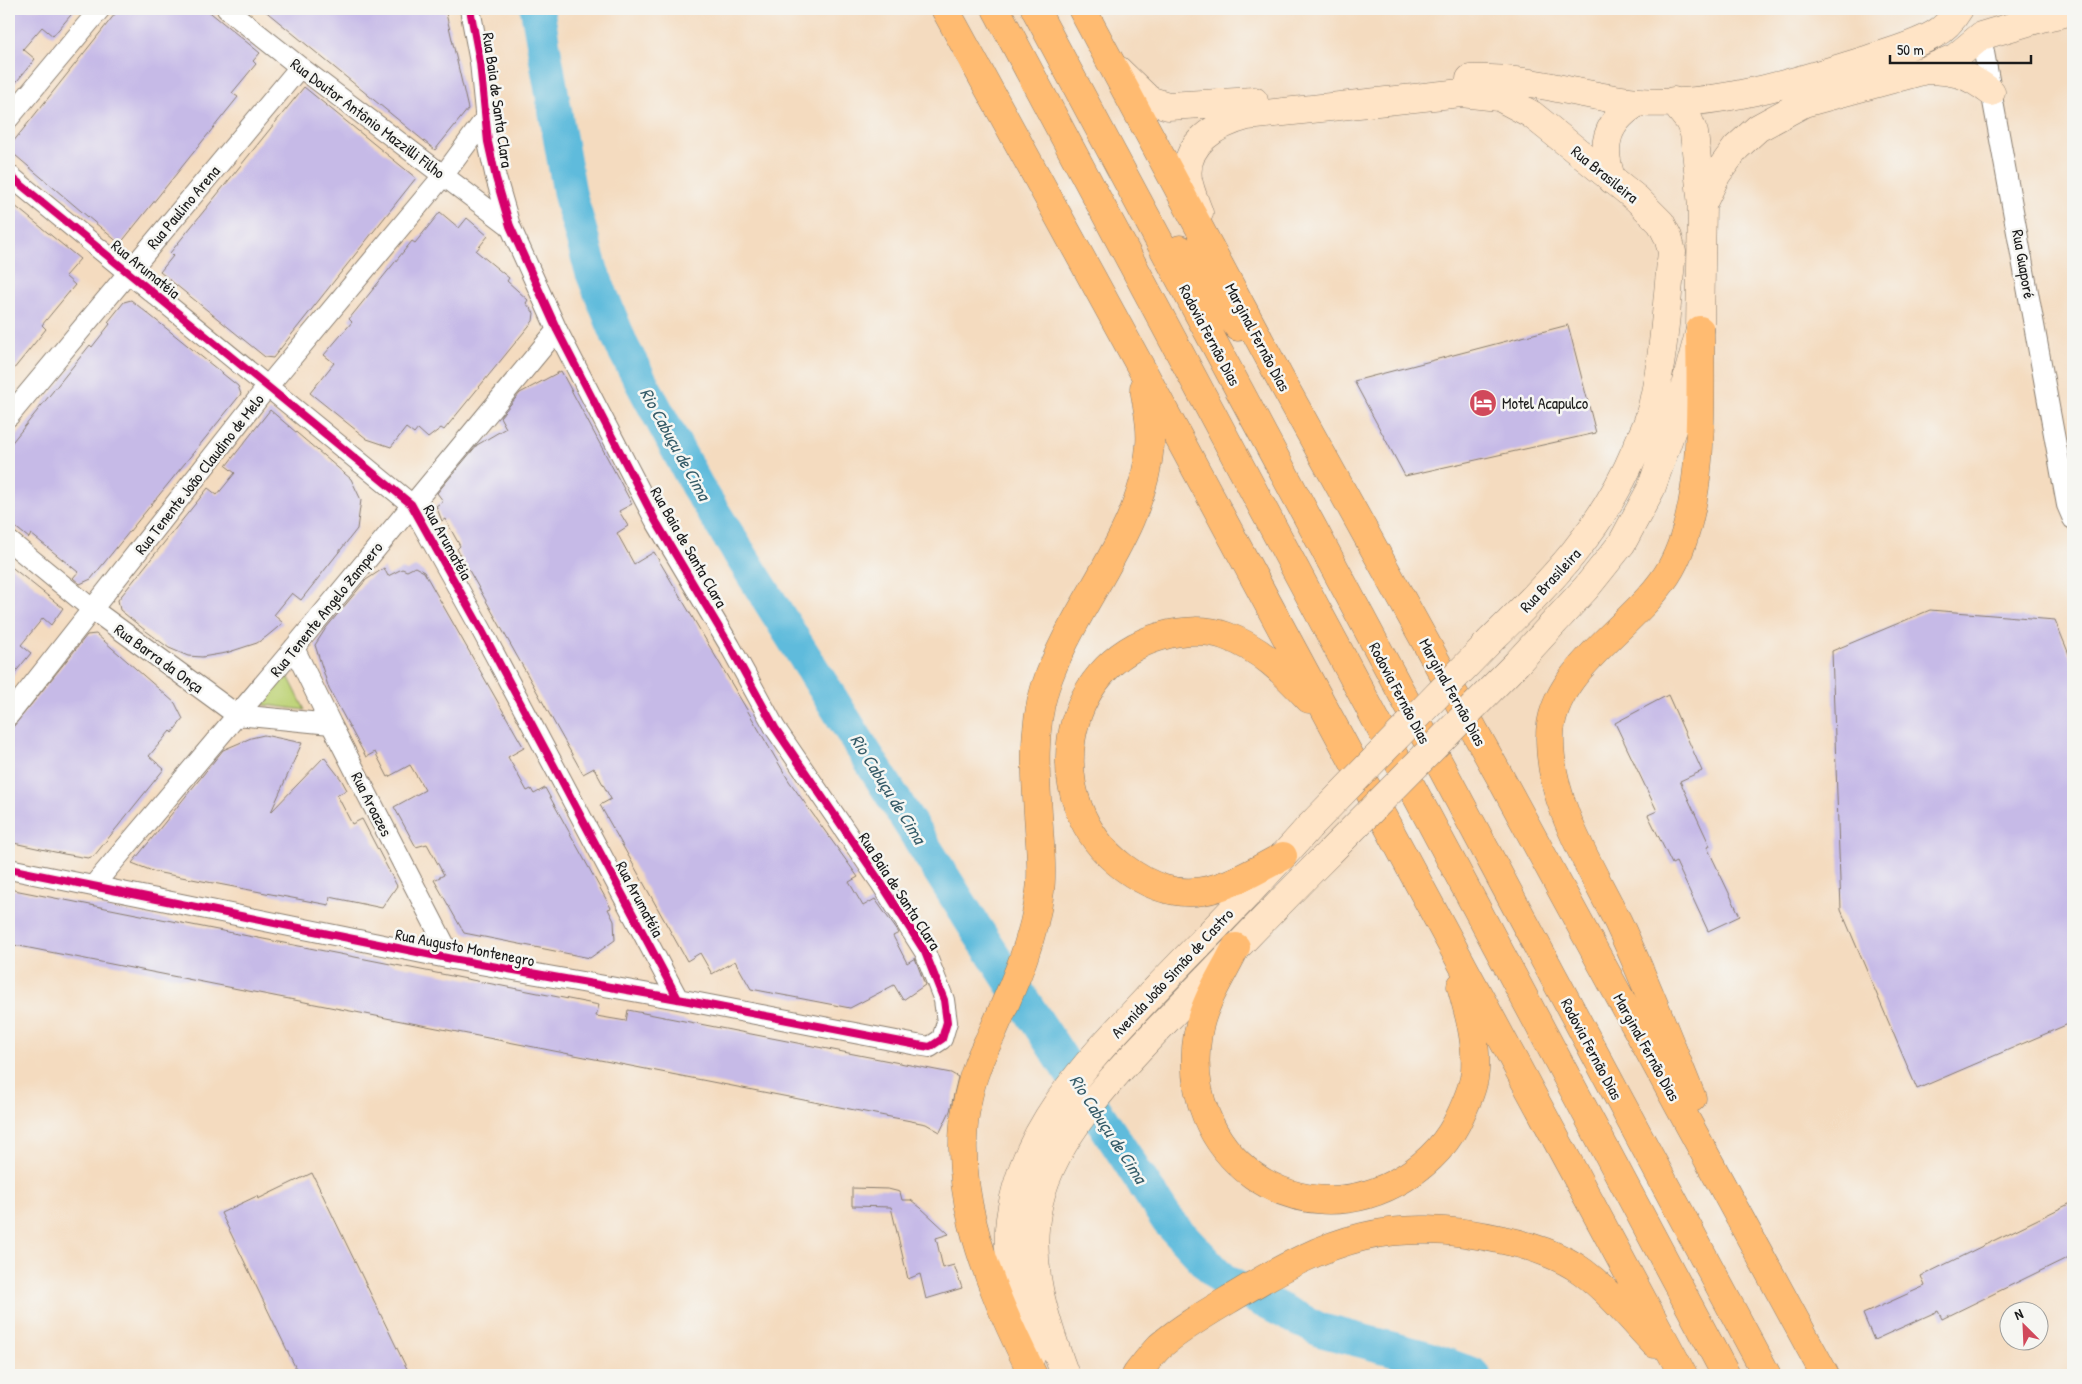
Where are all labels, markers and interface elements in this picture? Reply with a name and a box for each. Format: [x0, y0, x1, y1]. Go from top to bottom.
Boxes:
street label: Rua Baia de Santa Clara [478, 31, 518, 169]
scale bar [1890, 32, 2031, 64]
text: 50 m [1897, 39, 1924, 60]
street label: Rua Doutor Antônio Mazzilli Filho [286, 53, 450, 184]
street label: Rua Brasileira [1567, 140, 1643, 208]
street label: Rua Paulino Arena [141, 160, 225, 254]
street label: Rua Guaporé [2007, 228, 2041, 301]
street label: Rua Arumatéia [107, 234, 185, 304]
street label: Marginal Fernão Dias [1220, 279, 1296, 395]
street label: Rodovia Fernão Dias [1174, 280, 1246, 390]
water label: Rio Cabuçu de Cima [634, 383, 718, 506]
hotel icon: Motel Acapulco [1468, 388, 1498, 418]
street label: Rua Tenente João Claudino de Melo [129, 389, 269, 559]
place label: Motel Acapulco [1502, 392, 1589, 414]
street label: Rua Baia de Santa Clara [646, 483, 732, 611]
street label: Rua Arumatéia [418, 500, 478, 584]
street label: Rua Tenente Angelo Zampero [265, 536, 388, 681]
street label: Rua Brasileira [1514, 543, 1586, 617]
street label: Rua Barra da Onça [110, 618, 208, 698]
street label: Marginal Fernão Dias [1414, 634, 1492, 750]
street label: Rodovia Fernão Dias [1364, 638, 1436, 748]
water label: Rio Cabuçu de Cima [845, 729, 933, 850]
street label: Rua Aroazes [346, 768, 398, 840]
street label: Rua Baia de Santa Clara [854, 828, 946, 954]
street label: Rua Arumatéia [611, 857, 669, 941]
street label: Avenida João Simão de Castro [1106, 903, 1238, 1043]
street label: Rua Augusto Montenegro [393, 923, 537, 971]
street label: Marginal Fernão Dias [1608, 989, 1686, 1105]
street label: Rodovia Fernão Dias [1556, 994, 1628, 1104]
water label: Rio Cabuçu de Cima [1064, 1070, 1154, 1190]
north arrow [2000, 1302, 2050, 1352]
text: N [2011, 1303, 2026, 1324]

